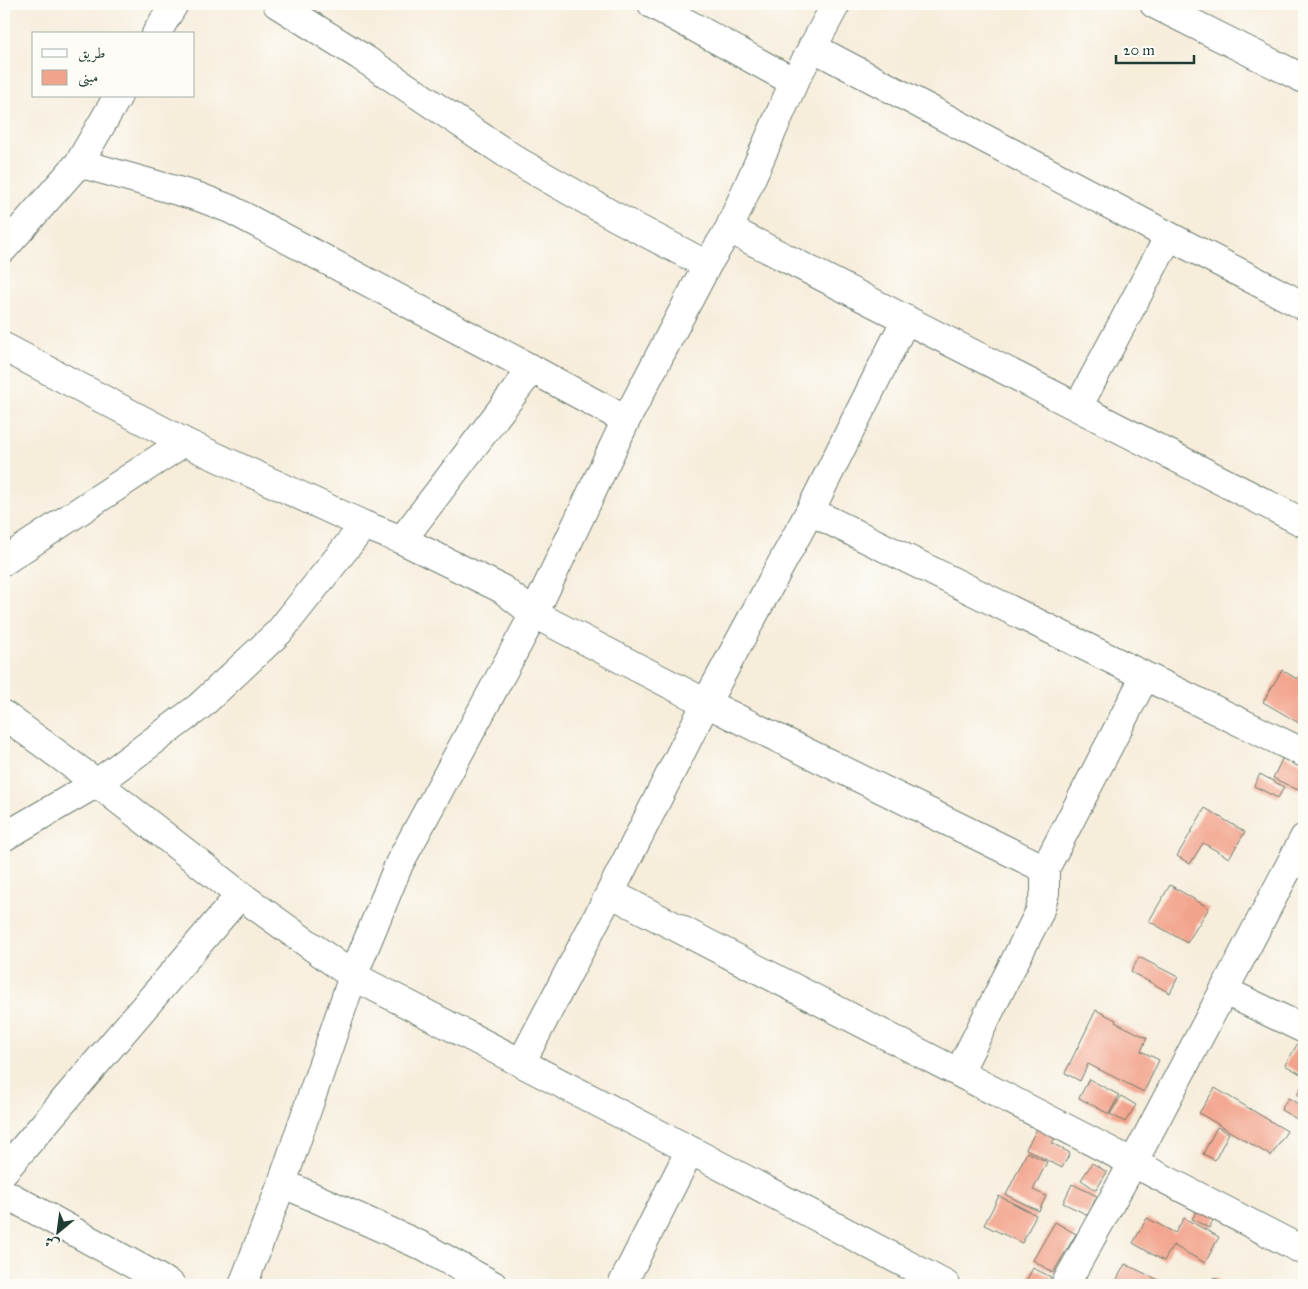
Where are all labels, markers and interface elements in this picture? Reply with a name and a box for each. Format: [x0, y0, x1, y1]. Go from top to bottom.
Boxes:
legend [32, 32, 195, 98]
scale bar [1116, 32, 1193, 64]
text: 20 m [1123, 41, 1155, 59]
text: طريق [78, 44, 105, 63]
text: مبنى [78, 68, 98, 88]
north arrow [32, 1206, 82, 1256]
text: ش [42, 1232, 62, 1254]

